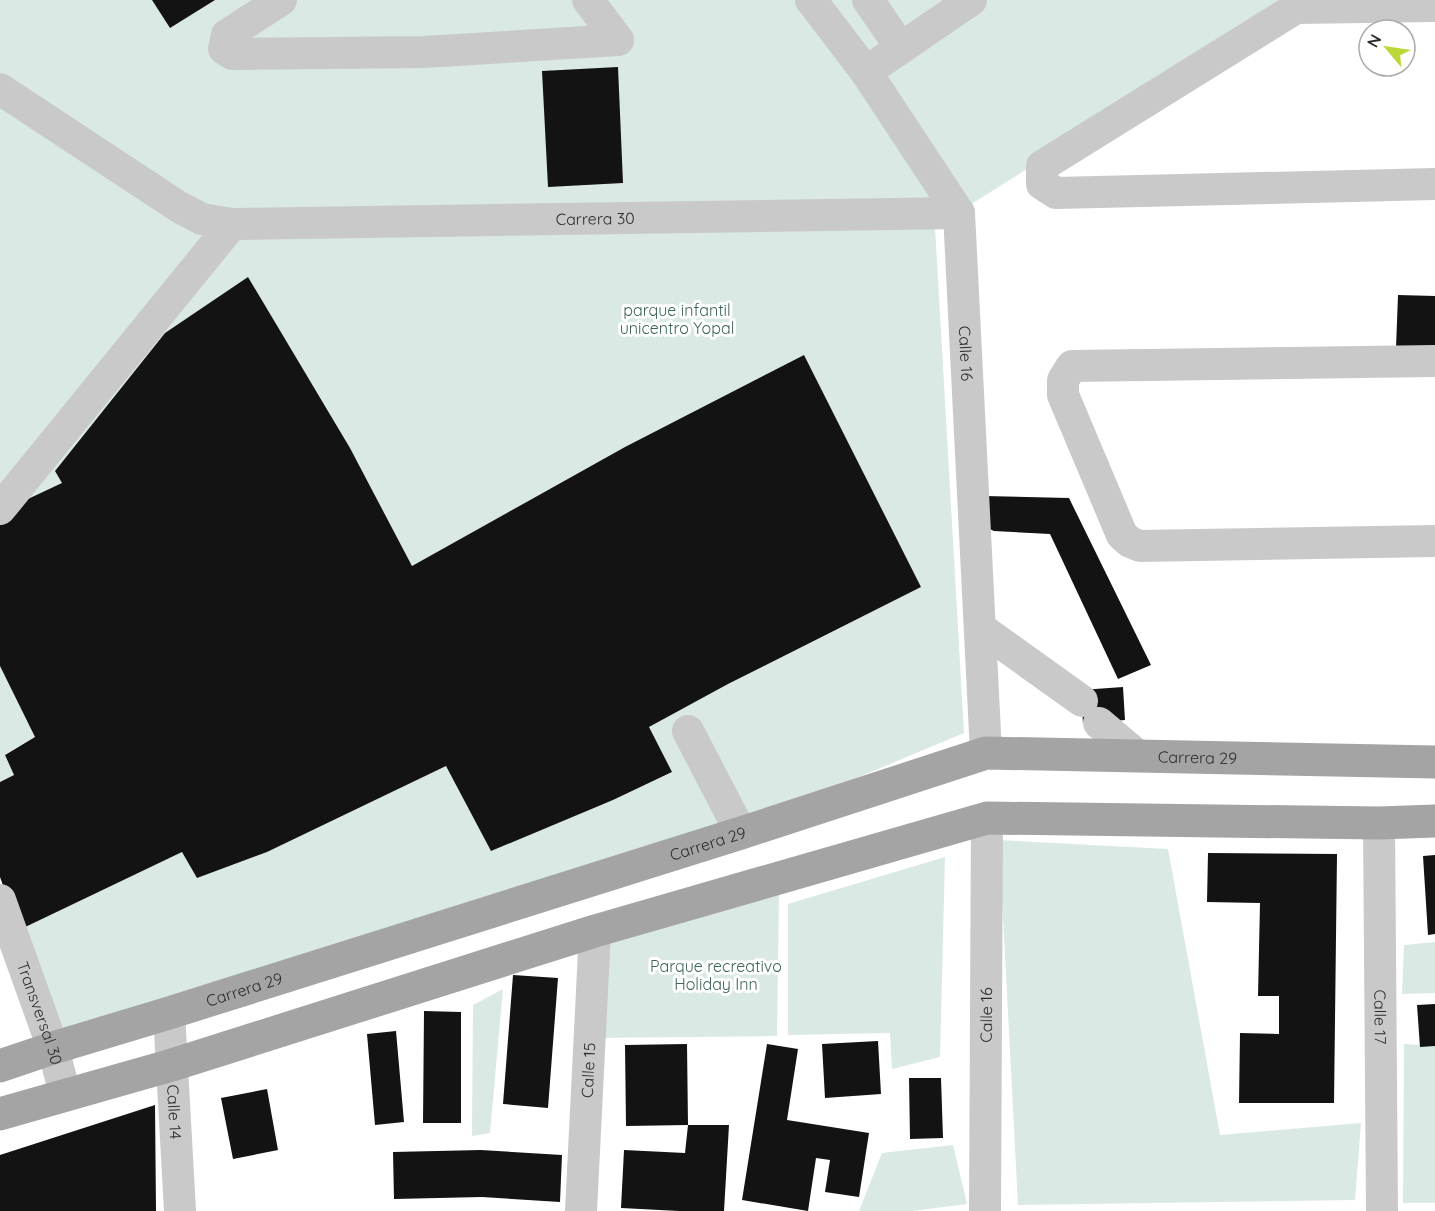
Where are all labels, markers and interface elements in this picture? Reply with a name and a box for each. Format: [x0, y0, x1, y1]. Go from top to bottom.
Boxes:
north arrow [1357, 18, 1417, 78]
text: N [1362, 31, 1385, 51]
street label: Carrera 30 [555, 208, 635, 229]
park label: parque infantil unicentro Yopal [620, 300, 734, 338]
street label: Calle 16 [955, 325, 977, 382]
street label: Carrera 29 [1158, 746, 1237, 768]
street label: Carrera 29 [667, 822, 749, 865]
park label: Parque recreativo Holiday Inn [650, 956, 782, 994]
street label: Transversal 30 [13, 959, 67, 1067]
street label: Carrera 29 [204, 968, 285, 1011]
street label: Calle 16 [976, 987, 996, 1043]
street label: Calle 17 [1370, 989, 1391, 1045]
street label: Calle 15 [577, 1042, 599, 1098]
street label: Calle 14 [163, 1084, 186, 1140]

